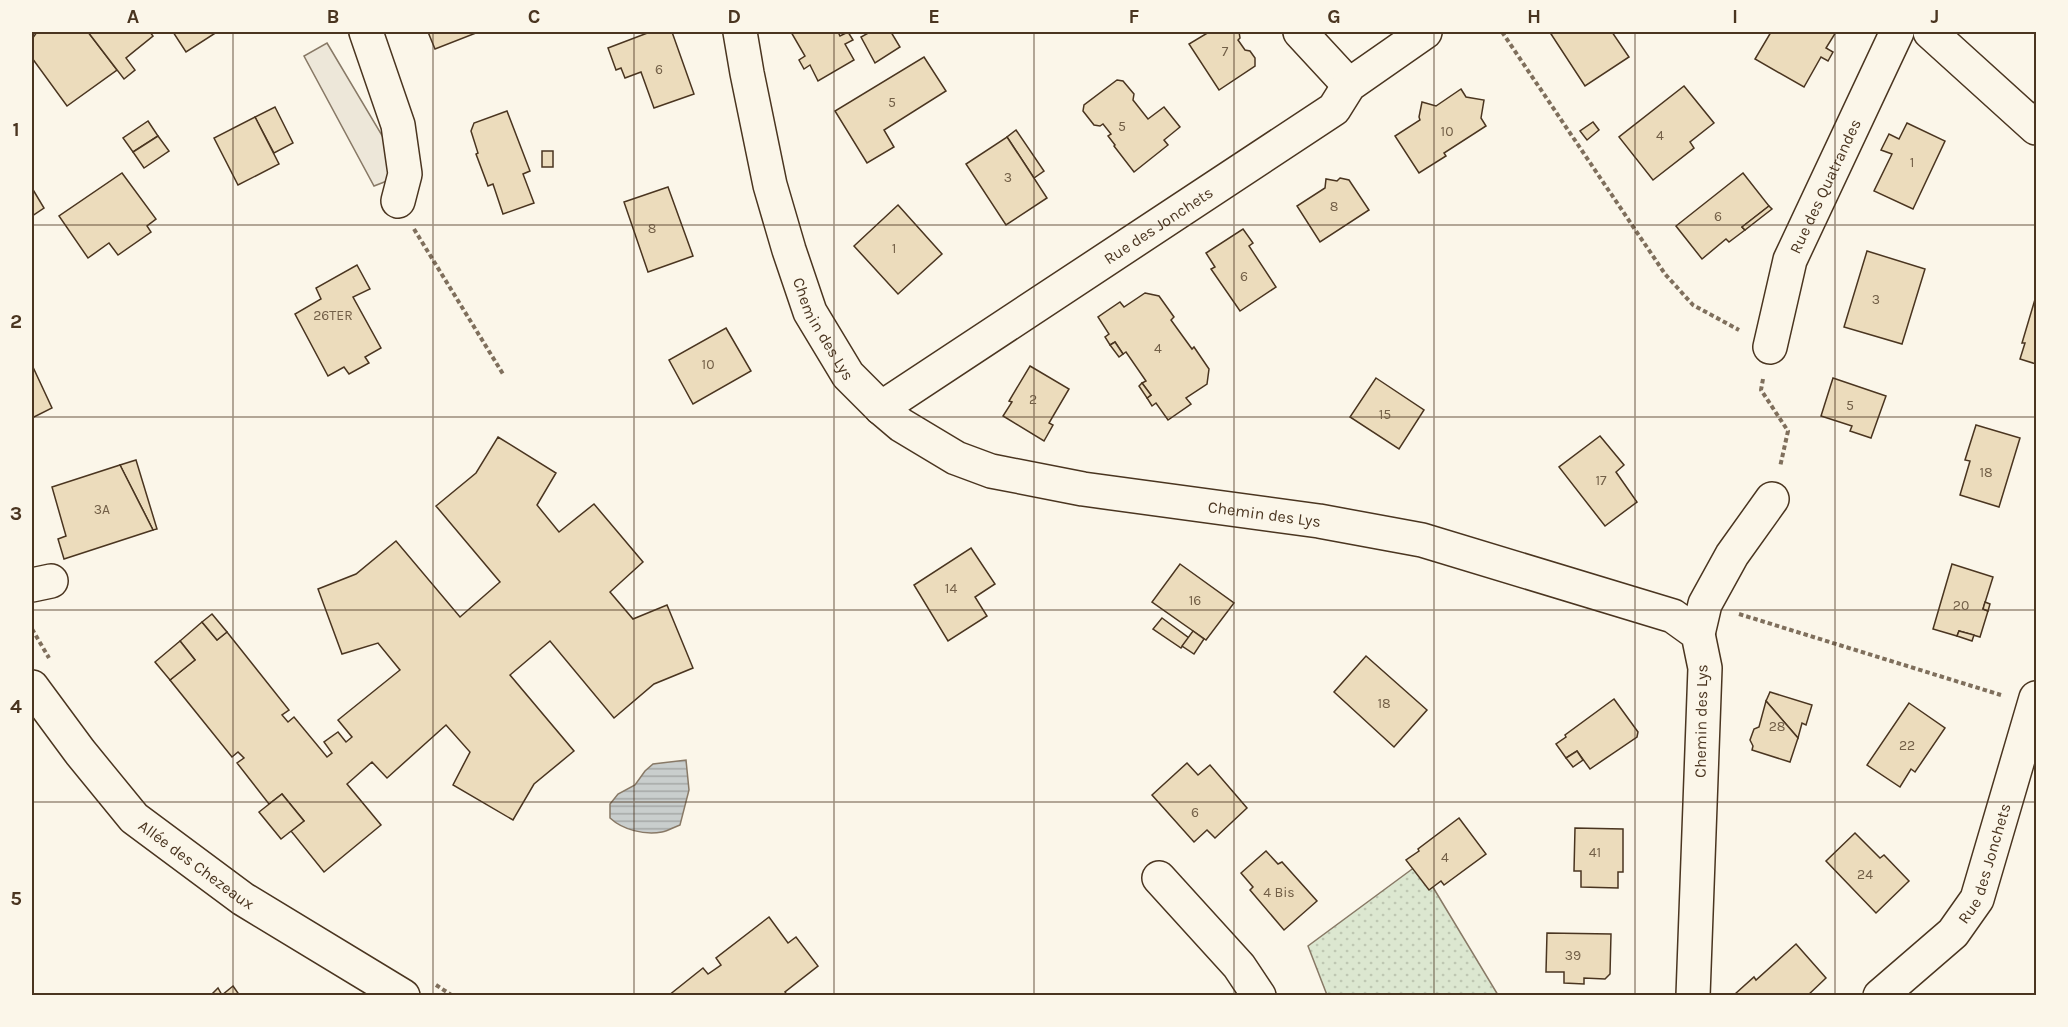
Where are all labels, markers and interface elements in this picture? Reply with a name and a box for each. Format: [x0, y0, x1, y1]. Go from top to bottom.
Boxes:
text: A [127, 5, 140, 28]
text: B [327, 5, 339, 28]
text: C [528, 5, 540, 28]
text: D [727, 5, 741, 28]
text: E [928, 5, 940, 28]
text: F [1129, 5, 1140, 28]
text: G [1327, 5, 1341, 28]
text: H [1527, 5, 1541, 28]
text: I [1732, 5, 1738, 28]
text: J [1931, 5, 1939, 28]
house number: 7 [1222, 43, 1229, 60]
house number: 6 [655, 61, 663, 78]
house number: 5 [888, 94, 896, 111]
street label: Rue des Quatrandes [1785, 116, 1865, 257]
text: 1 [12, 118, 20, 141]
house number: 5 [1118, 118, 1126, 135]
house number: 10 [1441, 123, 1453, 140]
house number: 4 [1656, 127, 1664, 144]
house number: 1 [1910, 154, 1914, 171]
house number: 3 [1004, 169, 1012, 186]
street label: Rue des Jonchets [1100, 182, 1216, 268]
house number: 8 [1330, 198, 1338, 215]
house number: 6 [1714, 208, 1722, 225]
house number: 8 [648, 220, 656, 237]
house number: 1 [892, 240, 896, 257]
house number: 6 [1240, 268, 1248, 285]
street label: Chemin des Lys [789, 275, 858, 384]
house number: 3 [1872, 291, 1880, 308]
house number: 26TER [313, 307, 353, 324]
text: 2 [10, 310, 22, 333]
house number: 4 [1154, 340, 1162, 357]
house number: 10 [702, 356, 714, 373]
house number: 2 [1029, 391, 1037, 408]
house number: 5 [1846, 397, 1854, 414]
house number: 15 [1379, 406, 1391, 423]
house number: 18 [1979, 464, 1993, 481]
house number: 17 [1595, 472, 1607, 489]
street label: Chemin des Lys [1207, 497, 1322, 531]
house number: 3A [94, 501, 110, 518]
text: 3 [10, 502, 22, 525]
house number: 14 [945, 580, 957, 597]
house number: 16 [1189, 592, 1201, 609]
house number: 20 [1953, 597, 1969, 614]
street label: Chemin des Lys [1691, 664, 1711, 778]
text: 4 [10, 695, 22, 718]
house number: 18 [1377, 695, 1391, 712]
house number: 28 [1769, 718, 1785, 735]
house number: 22 [1899, 737, 1915, 754]
street label: Rue des Jonchets [1953, 801, 2014, 927]
house number: 6 [1191, 804, 1199, 821]
street label: Allée des Chezeaux [135, 816, 258, 913]
house number: 41 [1589, 844, 1601, 861]
house number: 4 [1441, 849, 1449, 866]
house number: 24 [1857, 866, 1873, 883]
house number: 4 Bis [1263, 884, 1295, 901]
text: 5 [10, 887, 22, 910]
house number: 39 [1565, 947, 1581, 964]

